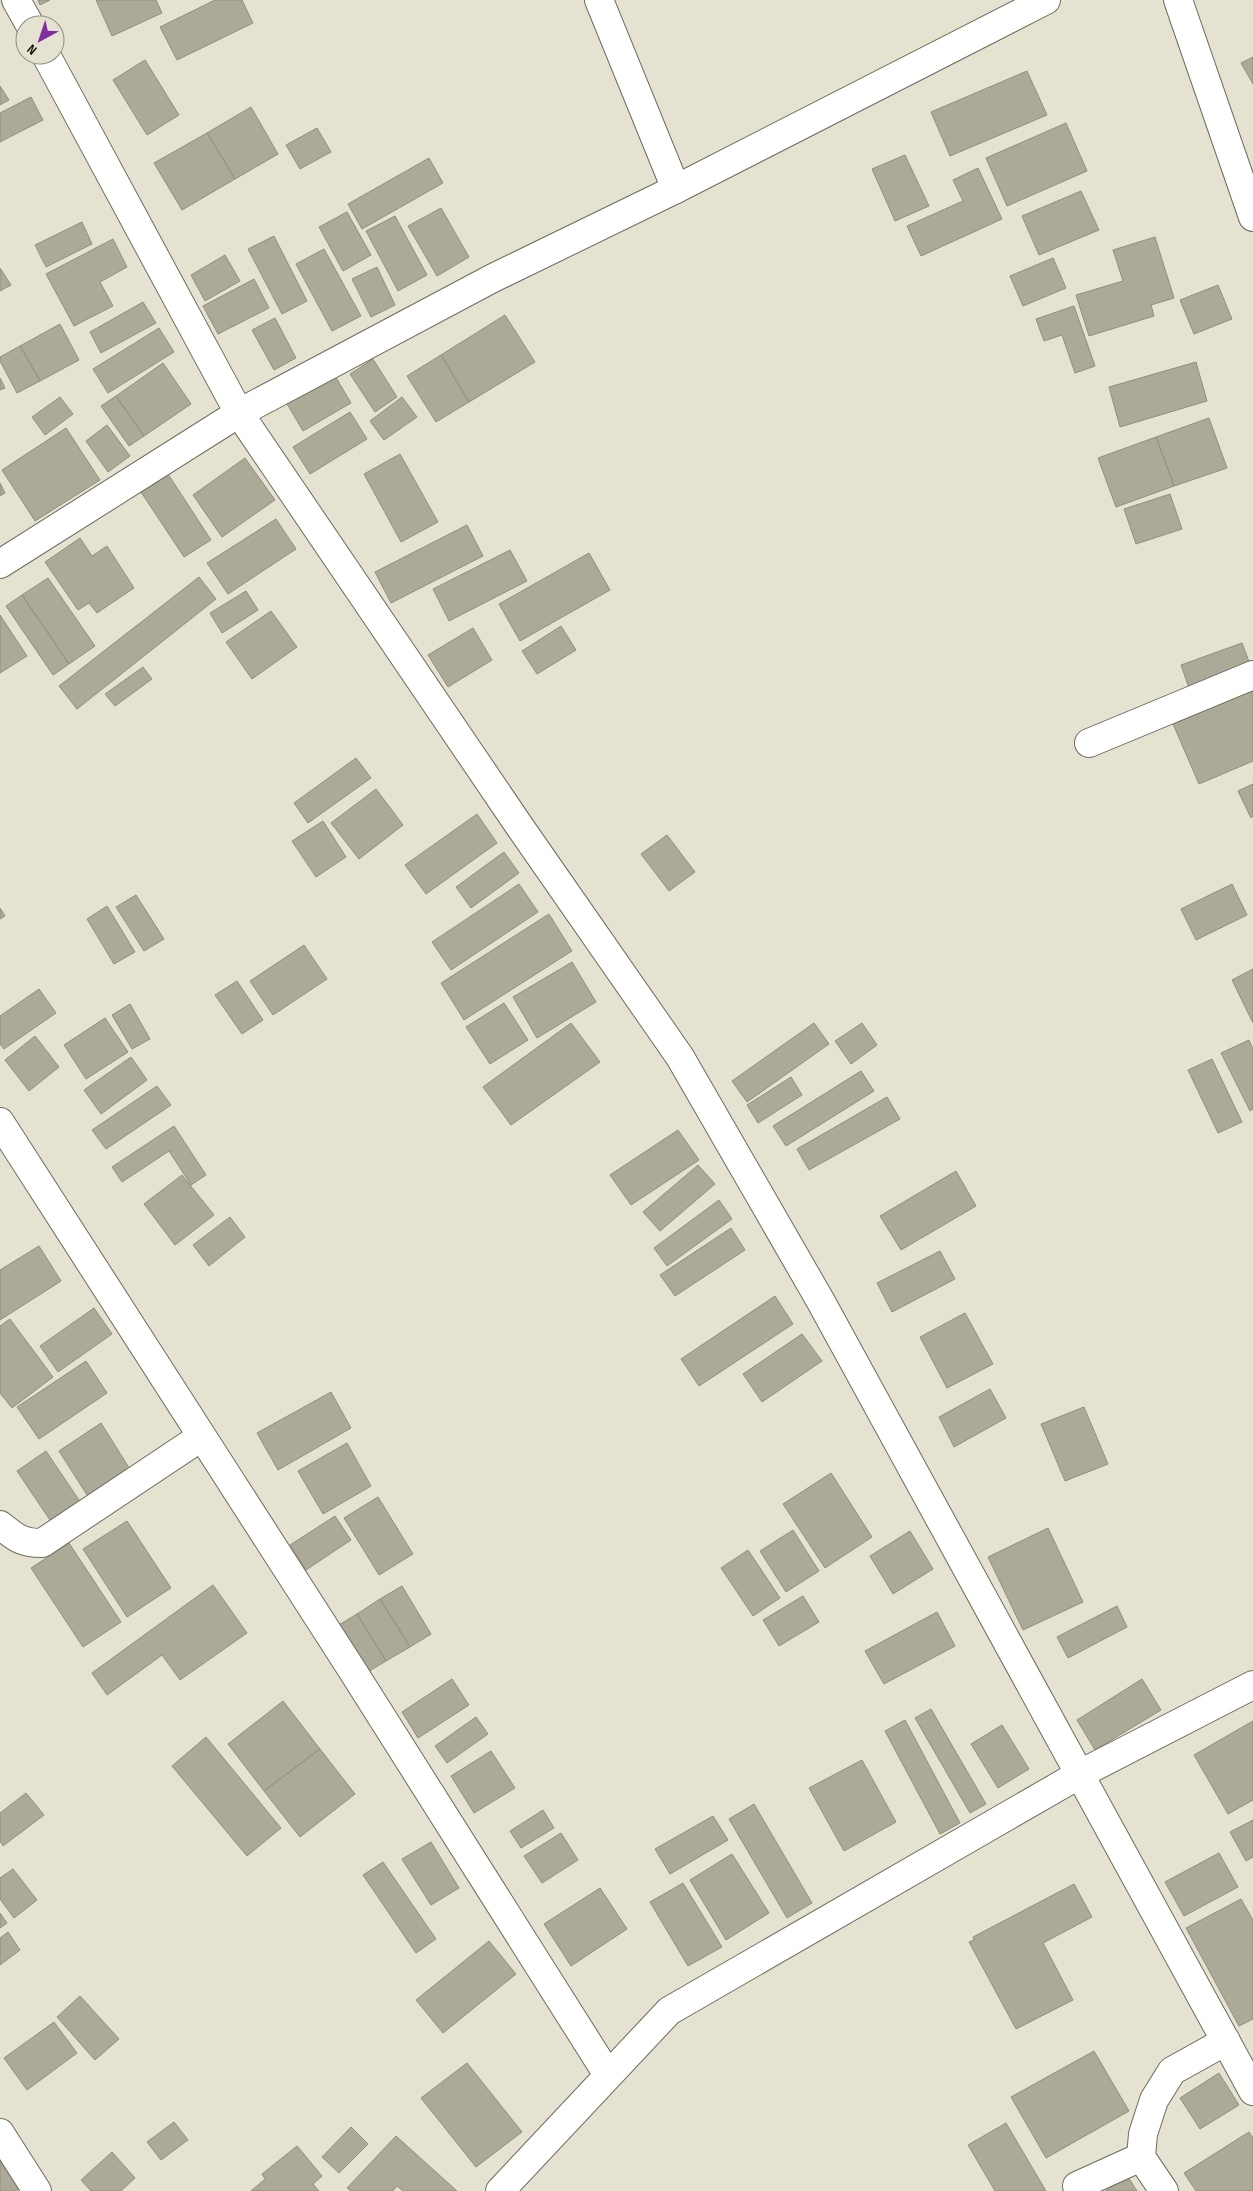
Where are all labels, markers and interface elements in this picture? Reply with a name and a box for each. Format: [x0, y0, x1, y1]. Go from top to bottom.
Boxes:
north arrow [15, 15, 65, 65]
text: N [24, 41, 40, 58]

